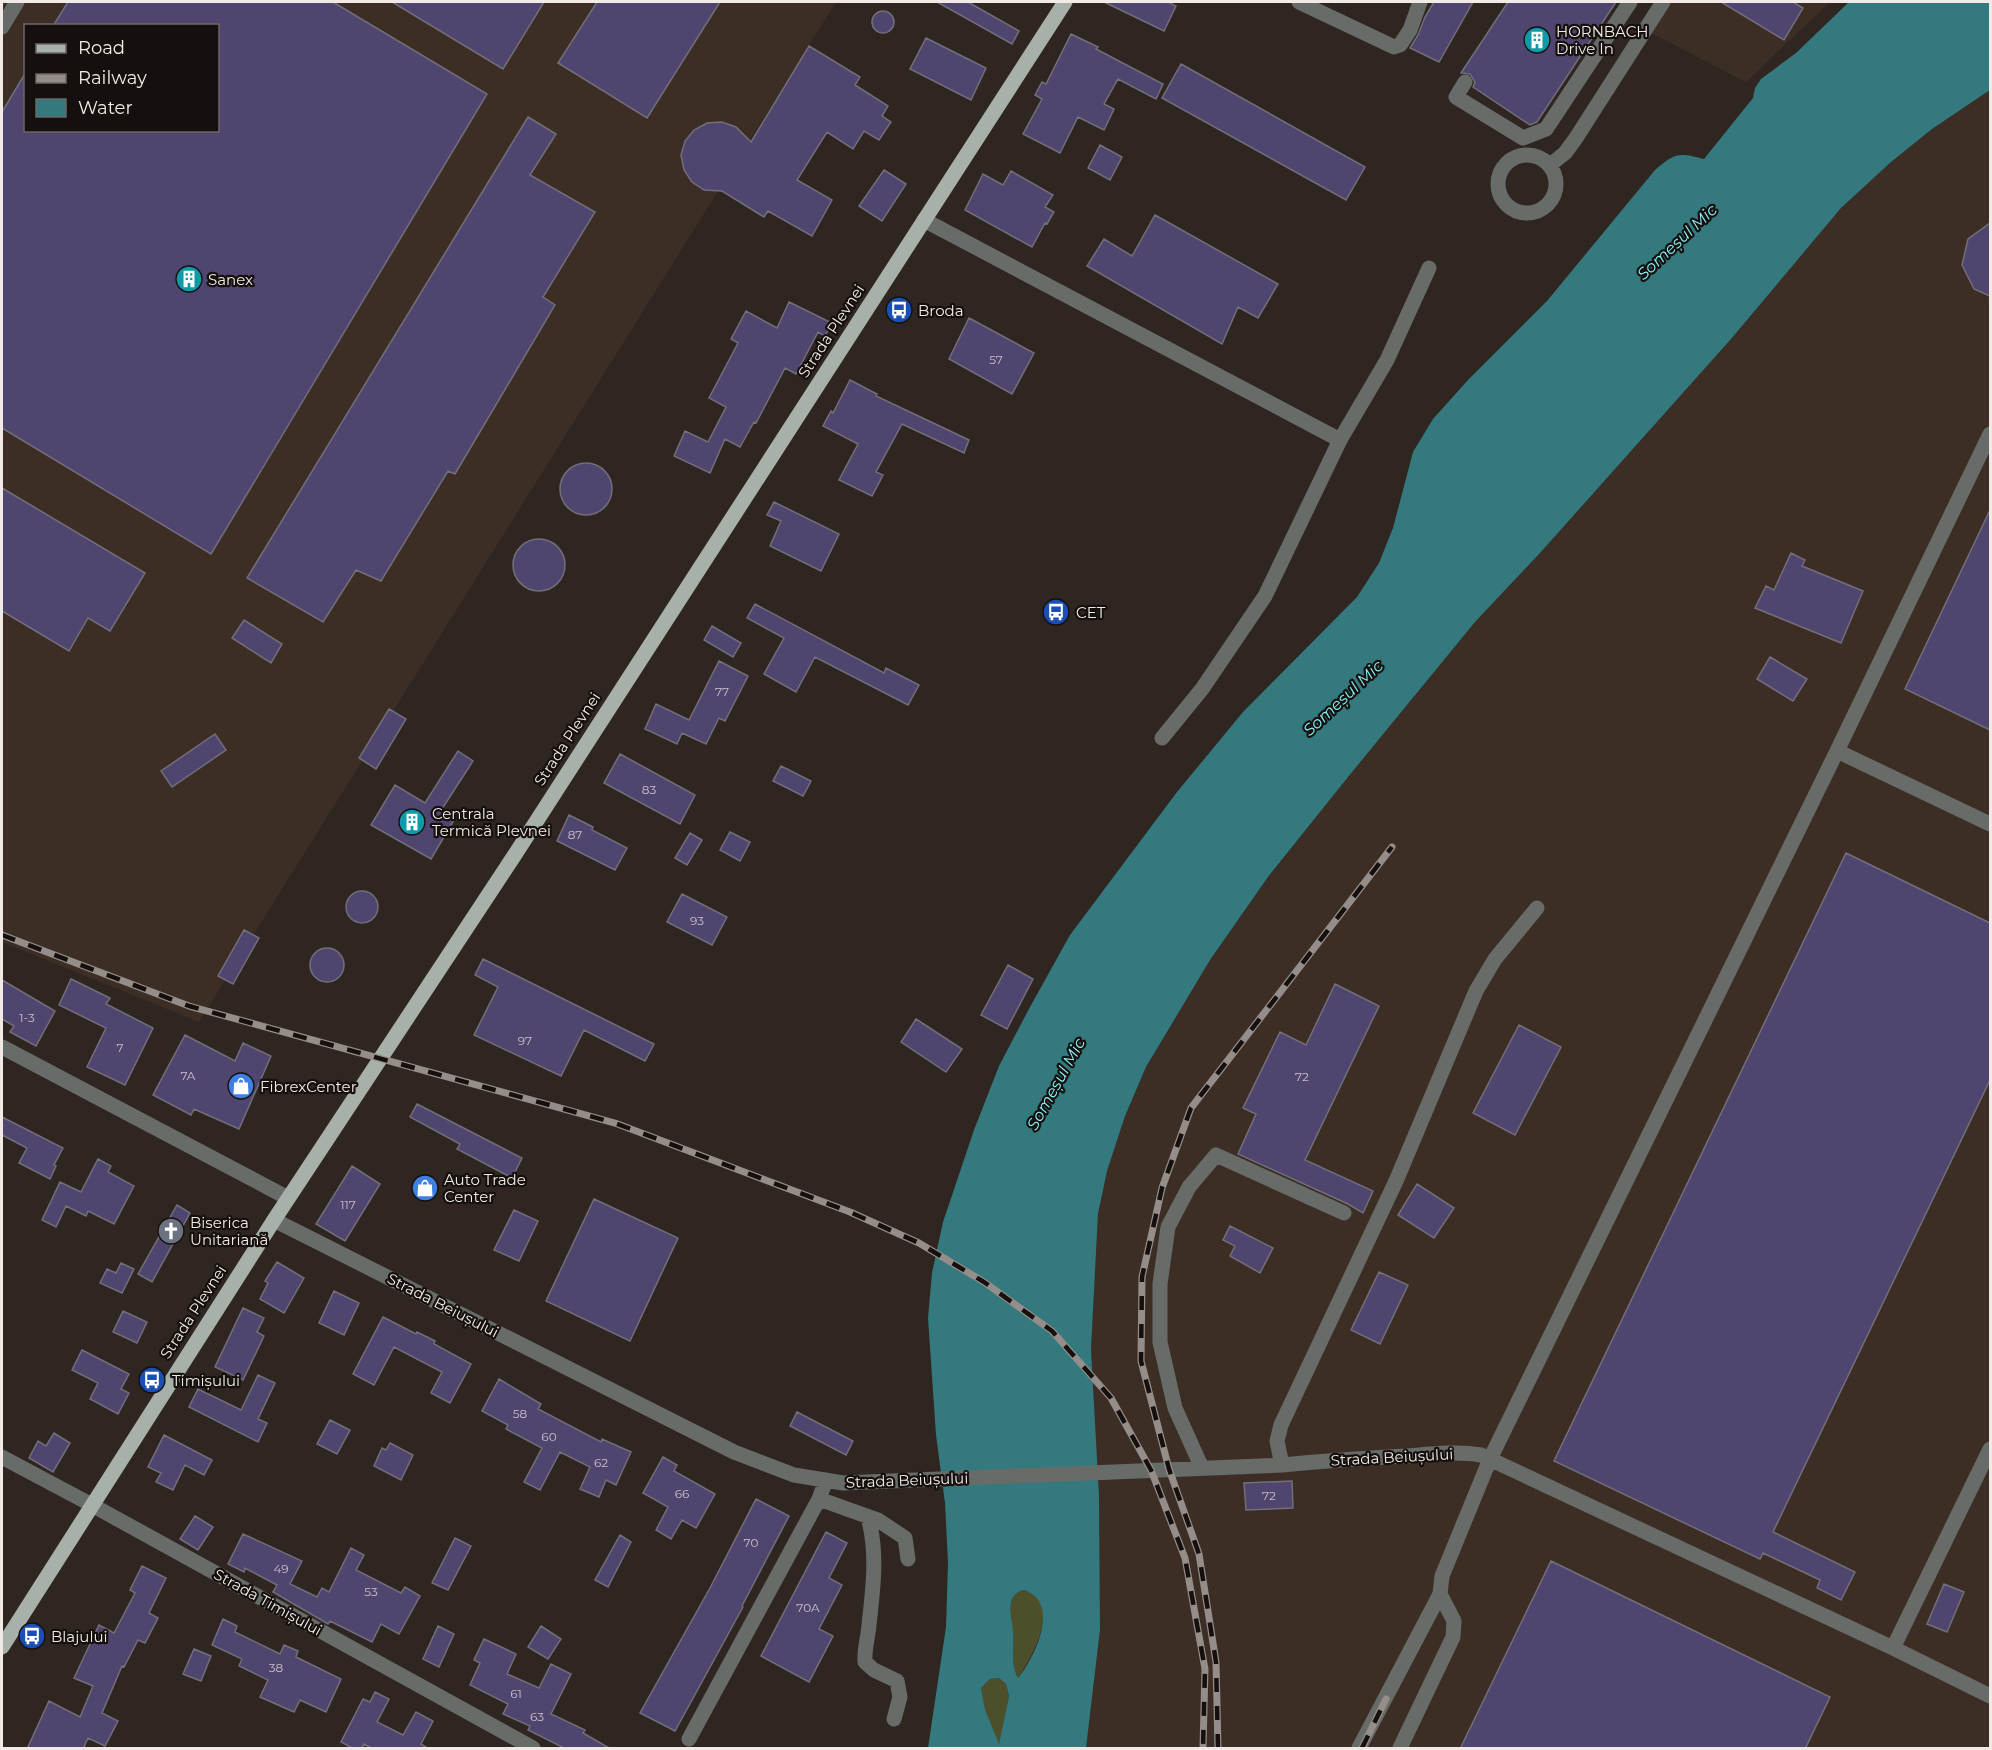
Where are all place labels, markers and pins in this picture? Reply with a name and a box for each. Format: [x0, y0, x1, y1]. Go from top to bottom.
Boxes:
place label: HORNBACH Drive In [1556, 22, 1649, 58]
building icon: HORNBACH Drive In [1522, 25, 1552, 55]
building icon: Sanex [174, 264, 204, 294]
place label: Sanex [208, 270, 253, 289]
bus stop icon: Broda [884, 295, 914, 325]
place label: Broda [918, 301, 964, 320]
bus stop icon: CET [1041, 597, 1071, 627]
place label: CET [1076, 603, 1106, 622]
place label: Centrala Termică Plevnei [432, 804, 551, 840]
building icon: Centrala Termică Plevnei [397, 807, 427, 837]
shop icon: FibrexCenter [226, 1071, 256, 1101]
place label: FibrexCenter [260, 1077, 357, 1096]
place label: Auto Trade Center [444, 1170, 526, 1206]
shop icon: Auto Trade Center [410, 1173, 440, 1203]
place label: Biserica Unitariană [190, 1213, 268, 1249]
church icon: Biserica Unitariană [156, 1216, 186, 1246]
bus stop icon: Timișului [137, 1365, 167, 1395]
place label: Timișului [172, 1371, 240, 1391]
bus stop icon: Blajului [17, 1621, 47, 1651]
place label: Blajului [51, 1627, 108, 1646]

